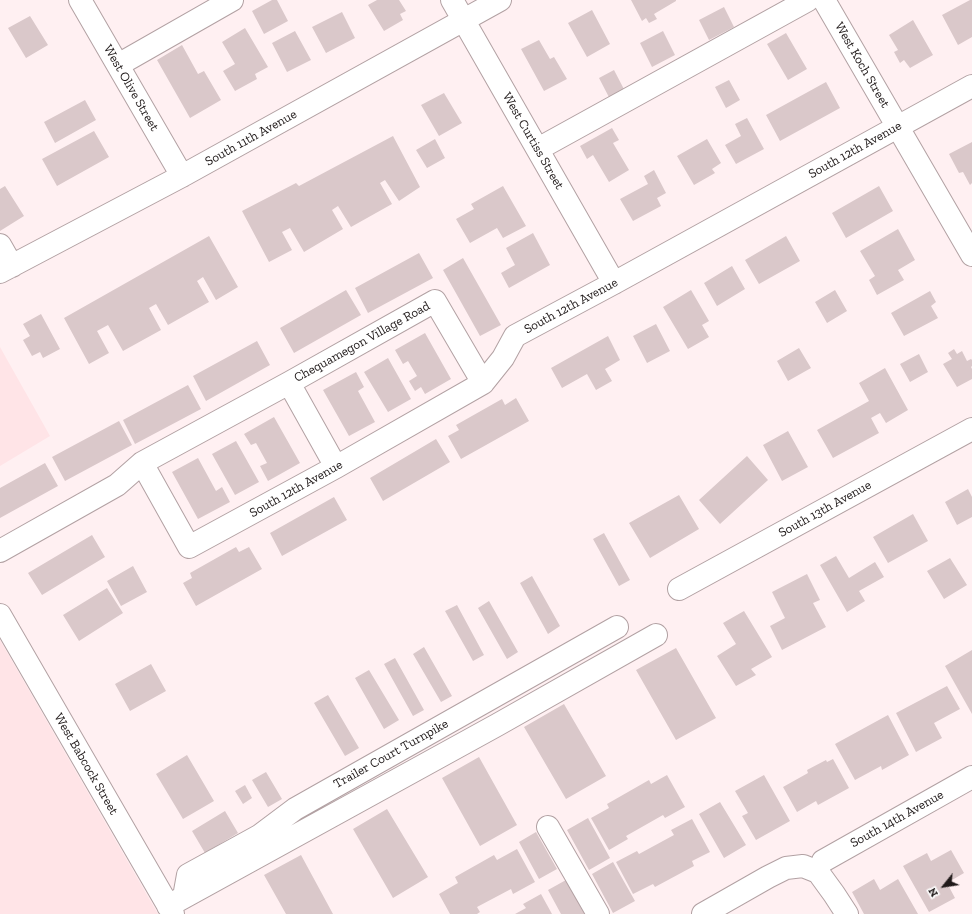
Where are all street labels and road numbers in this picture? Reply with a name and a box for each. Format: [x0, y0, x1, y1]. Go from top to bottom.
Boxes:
street label: West Koch Street [831, 19, 893, 111]
street label: West Olive Street [100, 42, 162, 134]
street label: West Curtiss Street [499, 90, 567, 192]
street label: South 11th Avenue [203, 106, 299, 170]
street label: South 12th Avenue [806, 118, 904, 182]
street label: South 12th Avenue [521, 275, 621, 337]
street label: Chequamegon Village Road [291, 298, 433, 386]
street label: South 12th Avenue [247, 457, 345, 521]
street label: South 13th Avenue [776, 477, 874, 541]
street label: West Babcock Street [51, 710, 121, 818]
street label: Trailer Court Turnpike [331, 716, 451, 792]
street label: South 14th Avenue [848, 787, 946, 851]

